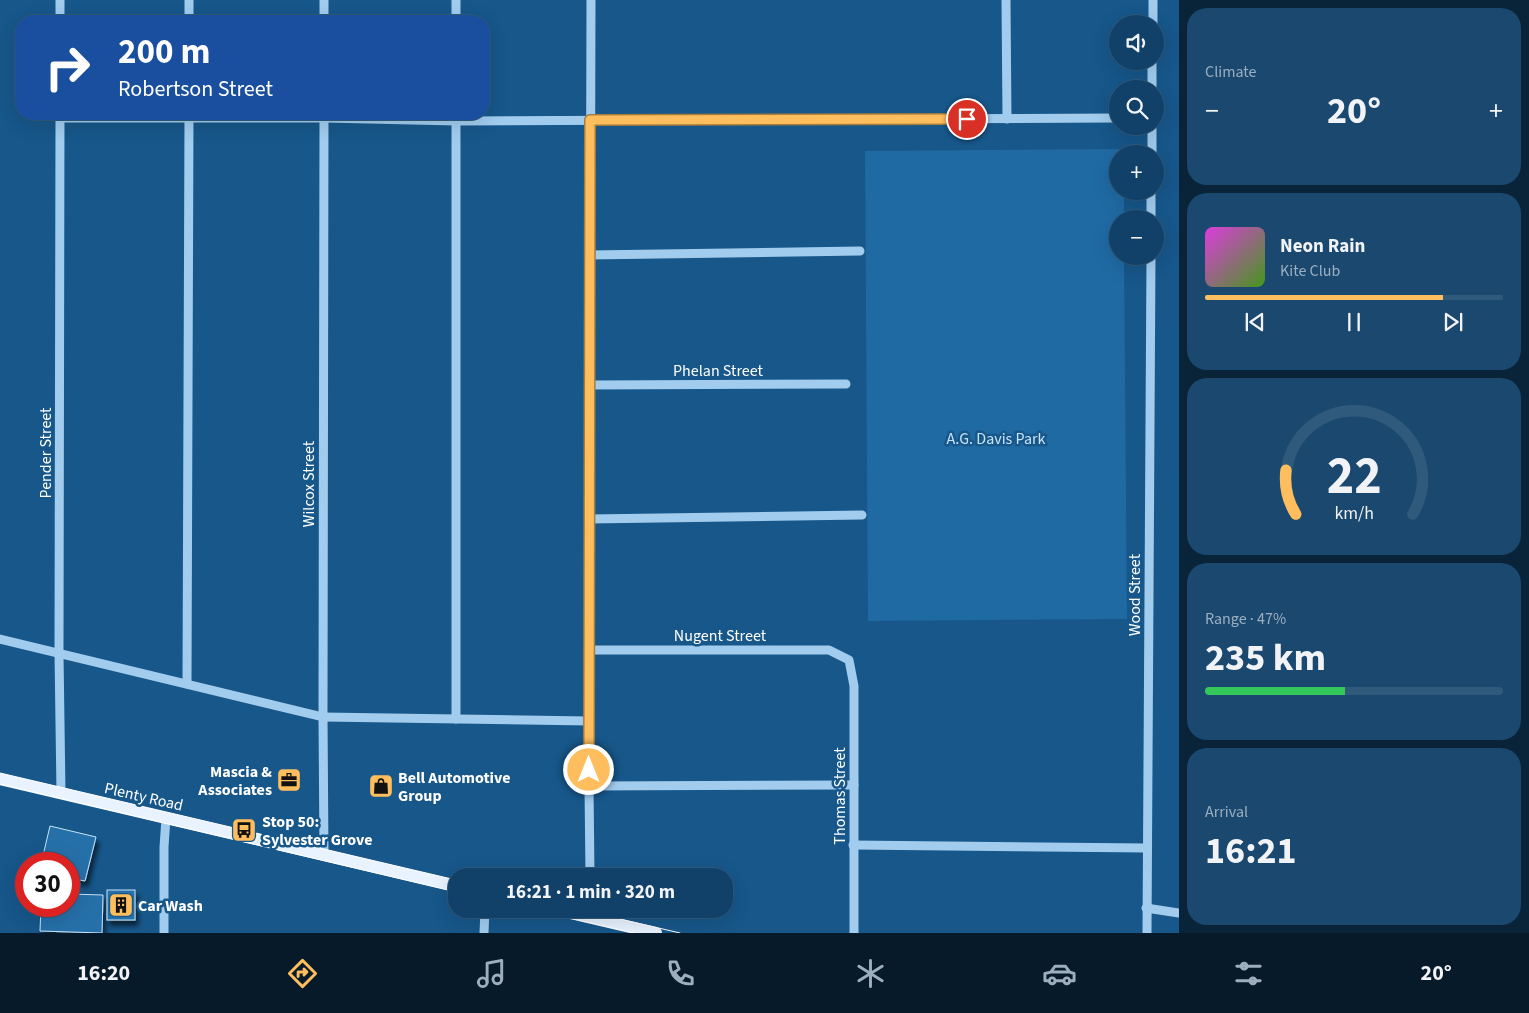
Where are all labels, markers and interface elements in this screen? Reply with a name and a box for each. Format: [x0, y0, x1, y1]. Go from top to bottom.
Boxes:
map controls [1109, 15, 1164, 265]
button: sound [1109, 15, 1164, 70]
text: 200 m [118, 27, 210, 77]
icon: right [35, 35, 100, 100]
text: Climate [1205, 61, 1256, 83]
text: Robertson Street [118, 73, 273, 105]
button: search [1109, 80, 1164, 135]
text: 20° [1327, 84, 1381, 138]
text: − [1205, 91, 1219, 131]
text: + [1489, 91, 1503, 131]
pin [946, 98, 988, 140]
icon: arrive [953, 105, 981, 133]
button: + [1109, 145, 1164, 200]
button: − [1109, 210, 1164, 265]
text: Neon Rain [1280, 233, 1365, 260]
text: Kite Club [1280, 260, 1340, 282]
icon: previous [1241, 308, 1269, 336]
icon: pause [1340, 308, 1368, 336]
icon: next [1439, 308, 1467, 336]
street label: Phelan Street [673, 360, 764, 382]
street label: Pender Street [35, 407, 57, 499]
park label: A.G. Davis Park [947, 428, 1046, 450]
street label: Wilcox Street [298, 440, 320, 527]
text: 22 [1327, 440, 1381, 514]
text: km/h [1334, 501, 1374, 526]
street label: Wood Street [1124, 553, 1146, 636]
text: Range · 47% [1205, 608, 1286, 630]
street label: Nugent Street [674, 625, 767, 647]
text: 235 km [1205, 631, 1326, 685]
position arrow [562, 743, 614, 795]
street label: Thomas Street [829, 747, 851, 845]
place label: Mascia & Associates [197, 761, 272, 801]
office icon: Mascia & Associates [276, 767, 302, 793]
place label: Bell Automotive Group [398, 767, 511, 807]
shop icon: Bell Automotive Group [368, 773, 394, 799]
street label: Plenty Road [102, 777, 185, 817]
text: Arrival [1205, 801, 1248, 823]
place label: Stop 50: Sylvester Grove [262, 811, 372, 851]
bus stop icon: Stop 50: Sylvester Grove [231, 817, 257, 843]
text: 16:21 [1205, 824, 1297, 878]
speed limit sign: 30 [15, 852, 80, 917]
text: 16:21 · 1 min · 320 m [506, 879, 675, 906]
building icon: Car Wash [108, 892, 134, 918]
place label: Car Wash [138, 895, 203, 917]
icon: directions [285, 956, 320, 991]
icon: music [474, 956, 509, 991]
icon: phone [663, 956, 698, 991]
icon: climate [853, 956, 888, 991]
icon: car [1042, 956, 1077, 991]
icon: filters [1231, 956, 1266, 991]
text: 16:20 [77, 957, 130, 989]
text: 20° [1421, 957, 1452, 989]

